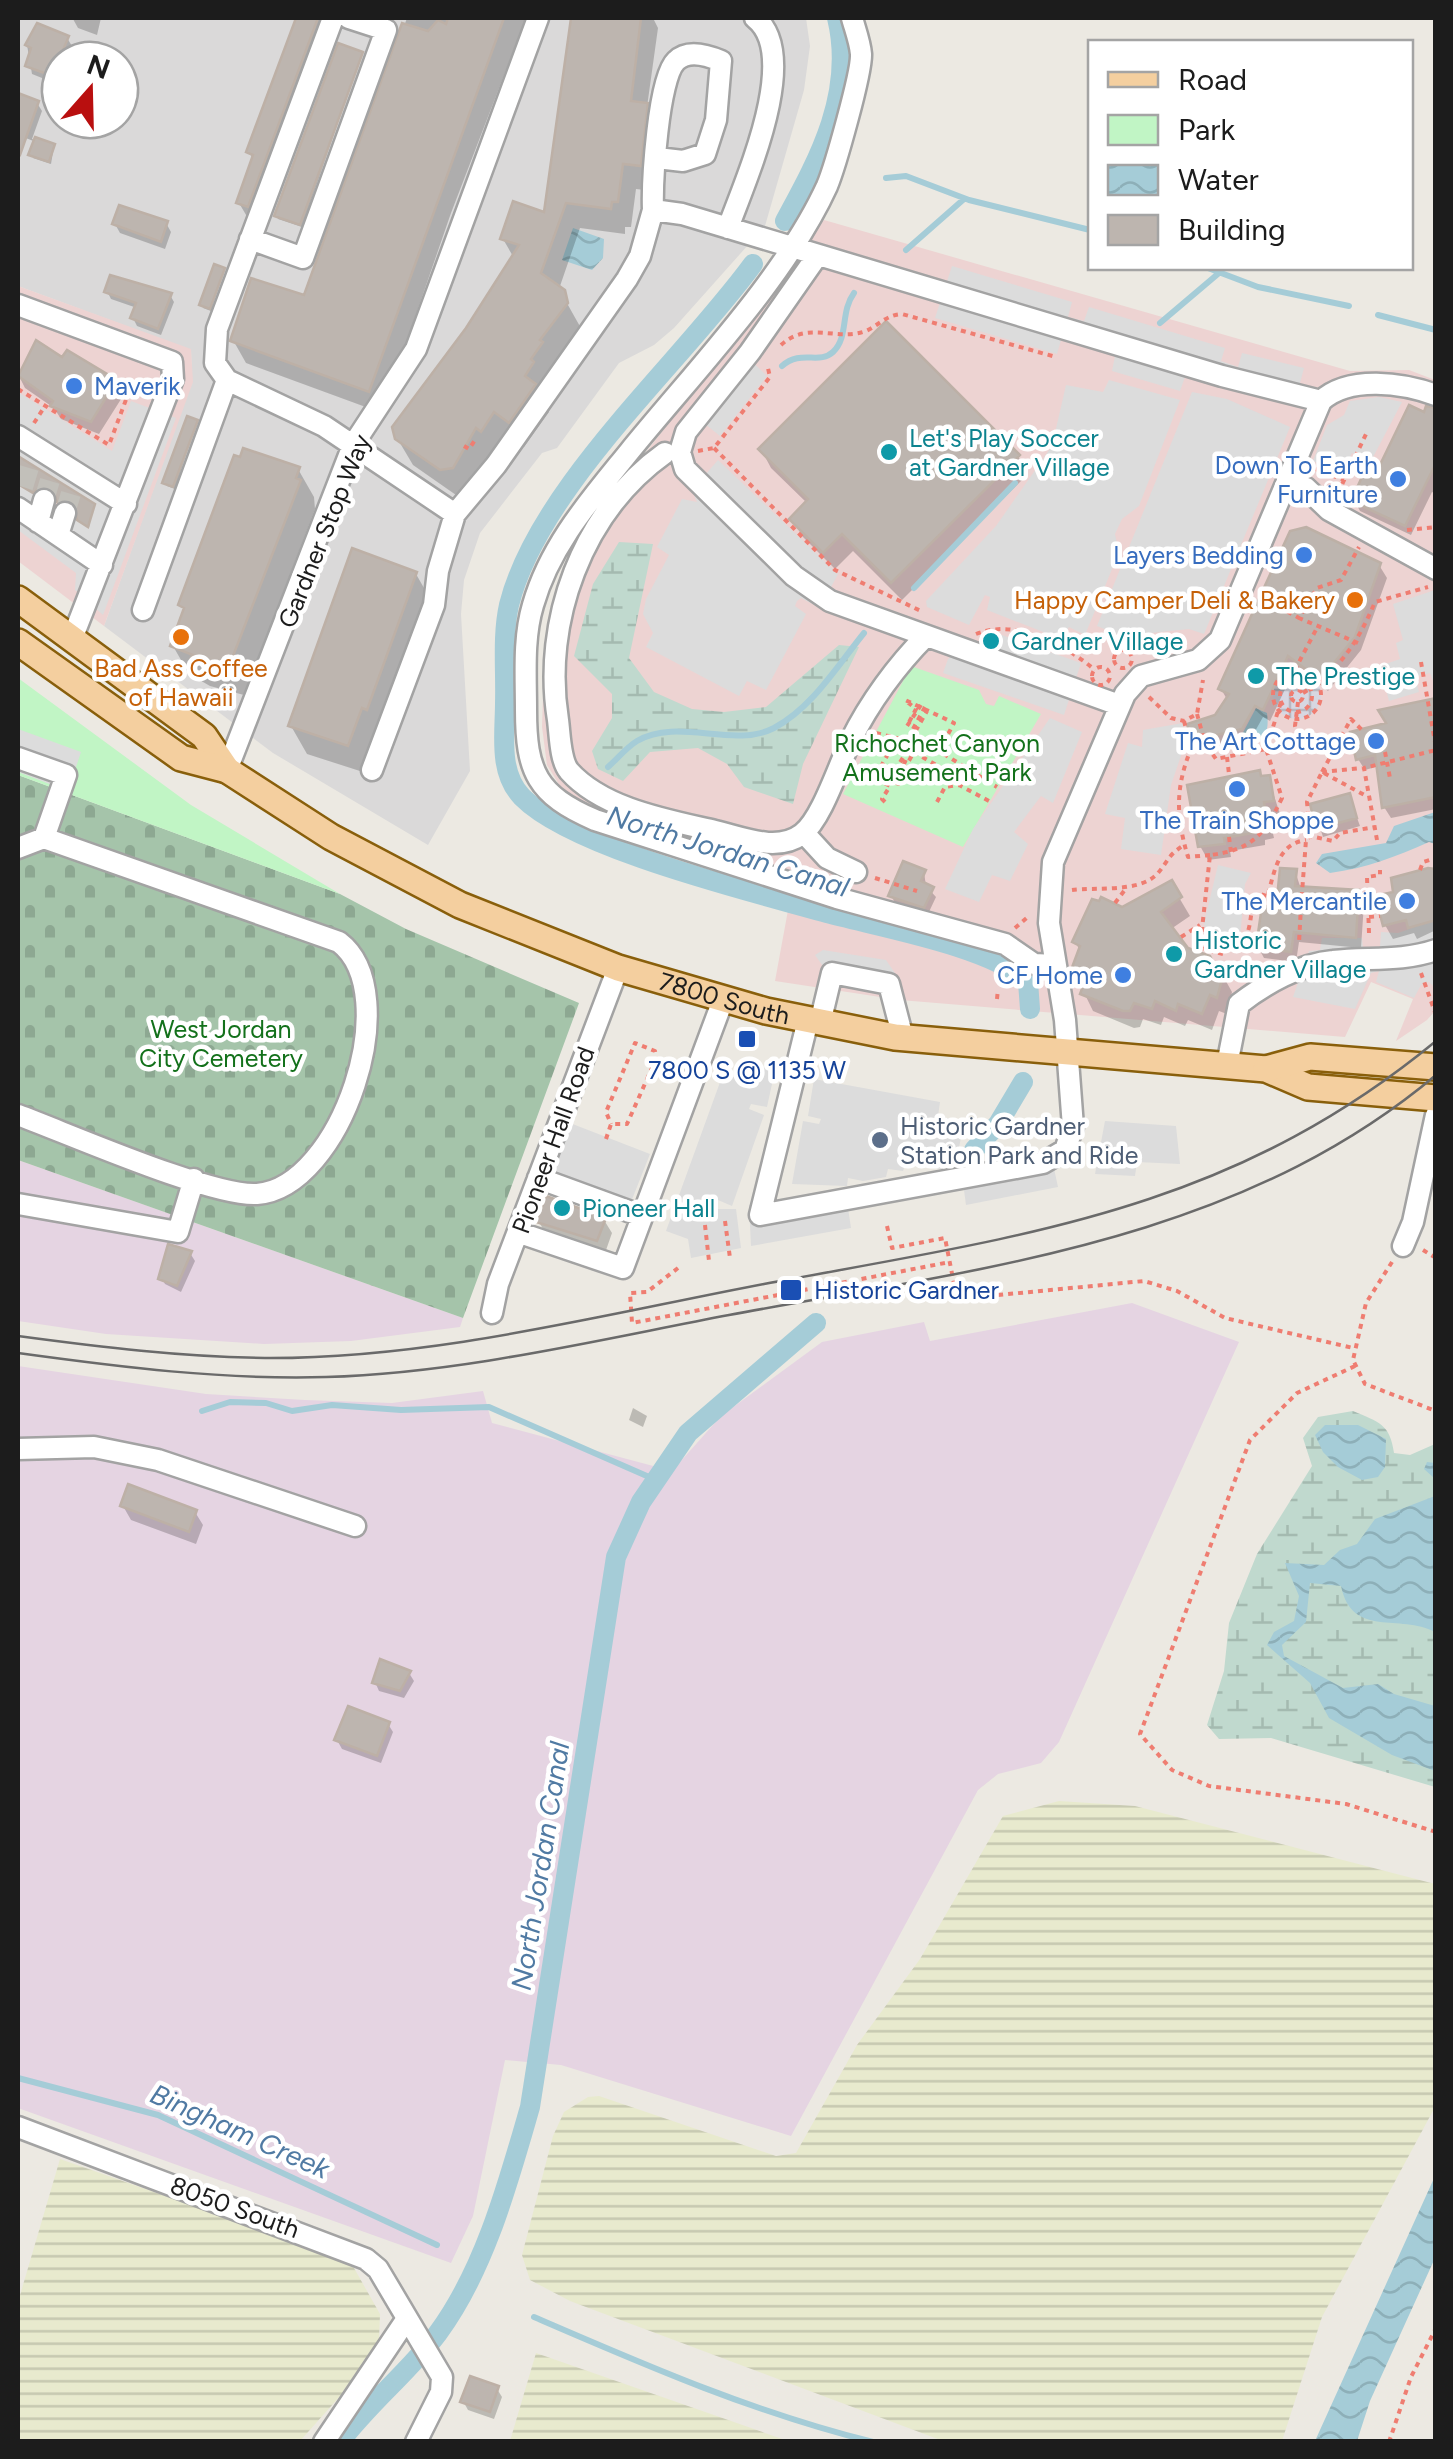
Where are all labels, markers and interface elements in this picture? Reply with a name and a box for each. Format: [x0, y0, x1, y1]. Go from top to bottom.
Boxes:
north arrow [40, 40, 140, 140]
legend [1088, 40, 1413, 270]
text: N [83, 47, 115, 86]
text: Road [1178, 61, 1247, 98]
text: Park [1178, 111, 1236, 148]
text: Water [1178, 161, 1259, 198]
text: Building [1178, 211, 1286, 248]
place label: Maverik [94, 371, 181, 401]
marker: Maverik [63, 375, 85, 397]
place label: Let's Play Soccer at Gardner Village [909, 423, 1110, 482]
street label: Gardner Stop Way [272, 430, 376, 632]
marker: Let's Play Soccer at Gardner Village [878, 441, 900, 463]
place label: Down To Earth Furniture [1215, 450, 1378, 509]
marker: Down To Earth Furniture [1387, 468, 1409, 490]
place label: Layers Bedding [1113, 540, 1284, 570]
marker: Layers Bedding [1293, 544, 1315, 566]
place label: Happy Camper Deli & Bakery [1014, 585, 1335, 615]
marker: Happy Camper Deli & Bakery [1344, 589, 1366, 611]
marker: Bad Ass Coffee of Hawaii [170, 626, 192, 648]
place label: Gardner Village [1011, 626, 1183, 656]
marker: Gardner Village [980, 630, 1002, 652]
place label: Bad Ass Coffee of Hawaii [94, 653, 268, 712]
place label: The Prestige [1276, 661, 1415, 691]
marker: The Prestige [1245, 665, 1267, 687]
place label: The Art Cottage [1175, 726, 1356, 756]
park label: Richochet Canyon Amusement Park [834, 728, 1040, 787]
marker: The Art Cottage [1365, 730, 1387, 752]
marker: The Train Shoppe [1226, 778, 1248, 800]
water label: North Jordan Canal [603, 798, 854, 904]
place label: The Train Shoppe [1140, 805, 1334, 835]
place label: The Mercantile [1222, 886, 1387, 916]
marker: The Mercantile [1396, 890, 1418, 912]
place label: Historic Gardner Village [1194, 925, 1366, 984]
marker: Historic Gardner Village [1163, 943, 1185, 965]
place label: CF Home [997, 960, 1103, 990]
marker: CF Home [1112, 964, 1134, 986]
street label: 7800 South [656, 966, 792, 1030]
park label: West Jordan City Cemetery [139, 1014, 303, 1073]
marker: 7800 S @ 1135 W [736, 1028, 758, 1050]
street label: Pioneer Hall Road [505, 1042, 601, 1238]
place label: 7800 S @ 1135 W [648, 1055, 846, 1085]
place label: Historic Gardner Station Park and Ride [900, 1111, 1138, 1170]
marker: Historic Gardner Station Park and Ride [869, 1129, 891, 1151]
place label: Pioneer Hall [582, 1193, 715, 1223]
marker: Pioneer Hall [551, 1197, 573, 1219]
place label: Historic Gardner [814, 1275, 1000, 1305]
marker: Historic Gardner [778, 1277, 804, 1303]
water label: North Jordan Canal [504, 1738, 577, 1993]
water label: Bingham Creek [145, 2076, 336, 2186]
street label: 8050 South [166, 2170, 304, 2244]

